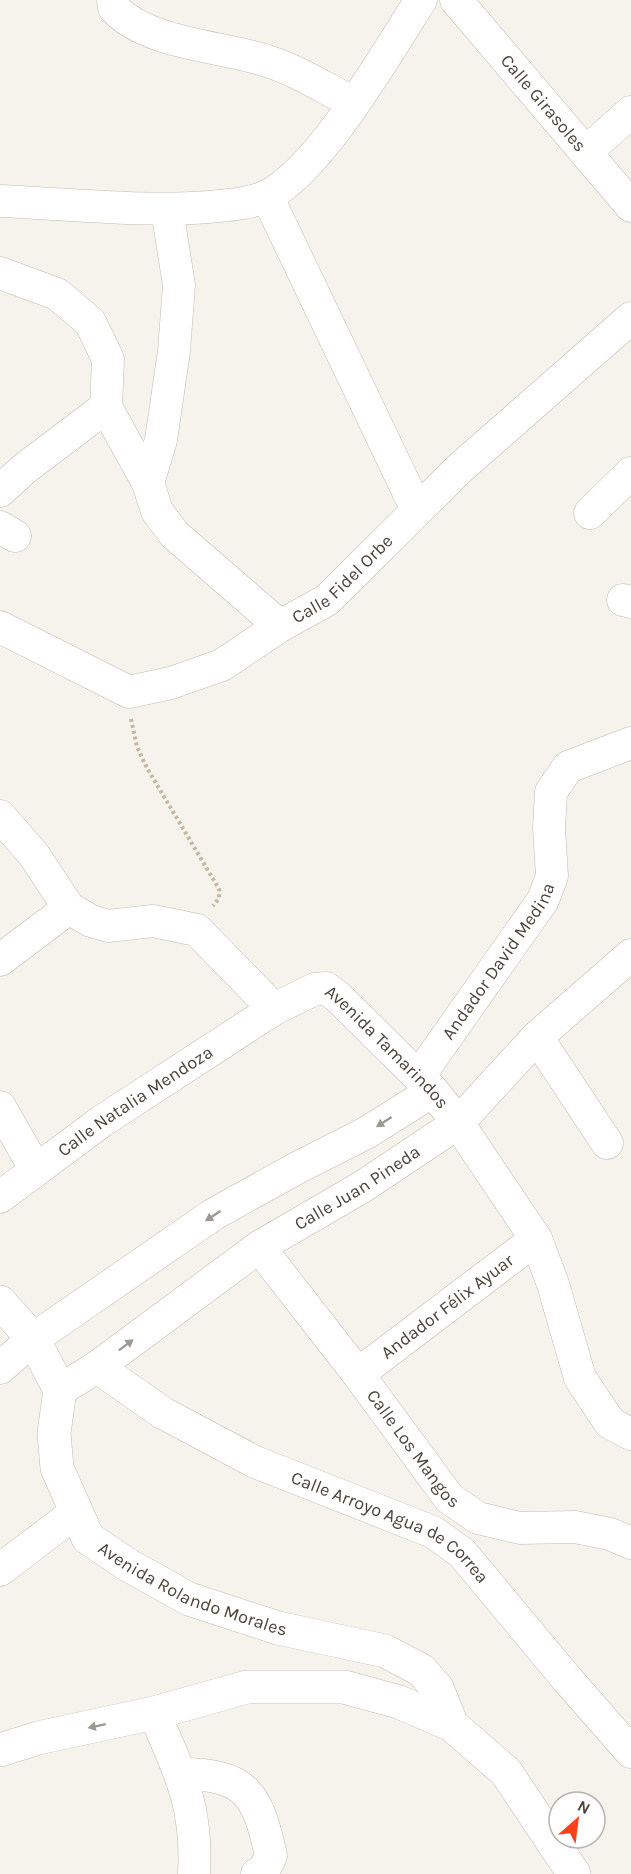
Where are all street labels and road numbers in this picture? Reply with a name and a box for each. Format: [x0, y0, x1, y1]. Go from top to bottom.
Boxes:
street label: Calle Girasoles [496, 50, 591, 156]
street label: Calle Fidel Orbe [288, 530, 397, 628]
street label: Andador David Medina [437, 880, 559, 1044]
street label: Avenida Tamarindos [321, 980, 454, 1113]
street label: Calle Natalia Mendoza [53, 1041, 217, 1161]
street label: Calle Juan Pineda [291, 1140, 424, 1235]
street label: Andador Félix Ayuar [377, 1249, 518, 1364]
street label: Calle Los Mangos [362, 1385, 464, 1513]
street label: Calle Arroyo Agua de Correa [288, 1466, 493, 1588]
street label: Avenida Rolando Morales [94, 1537, 289, 1641]

